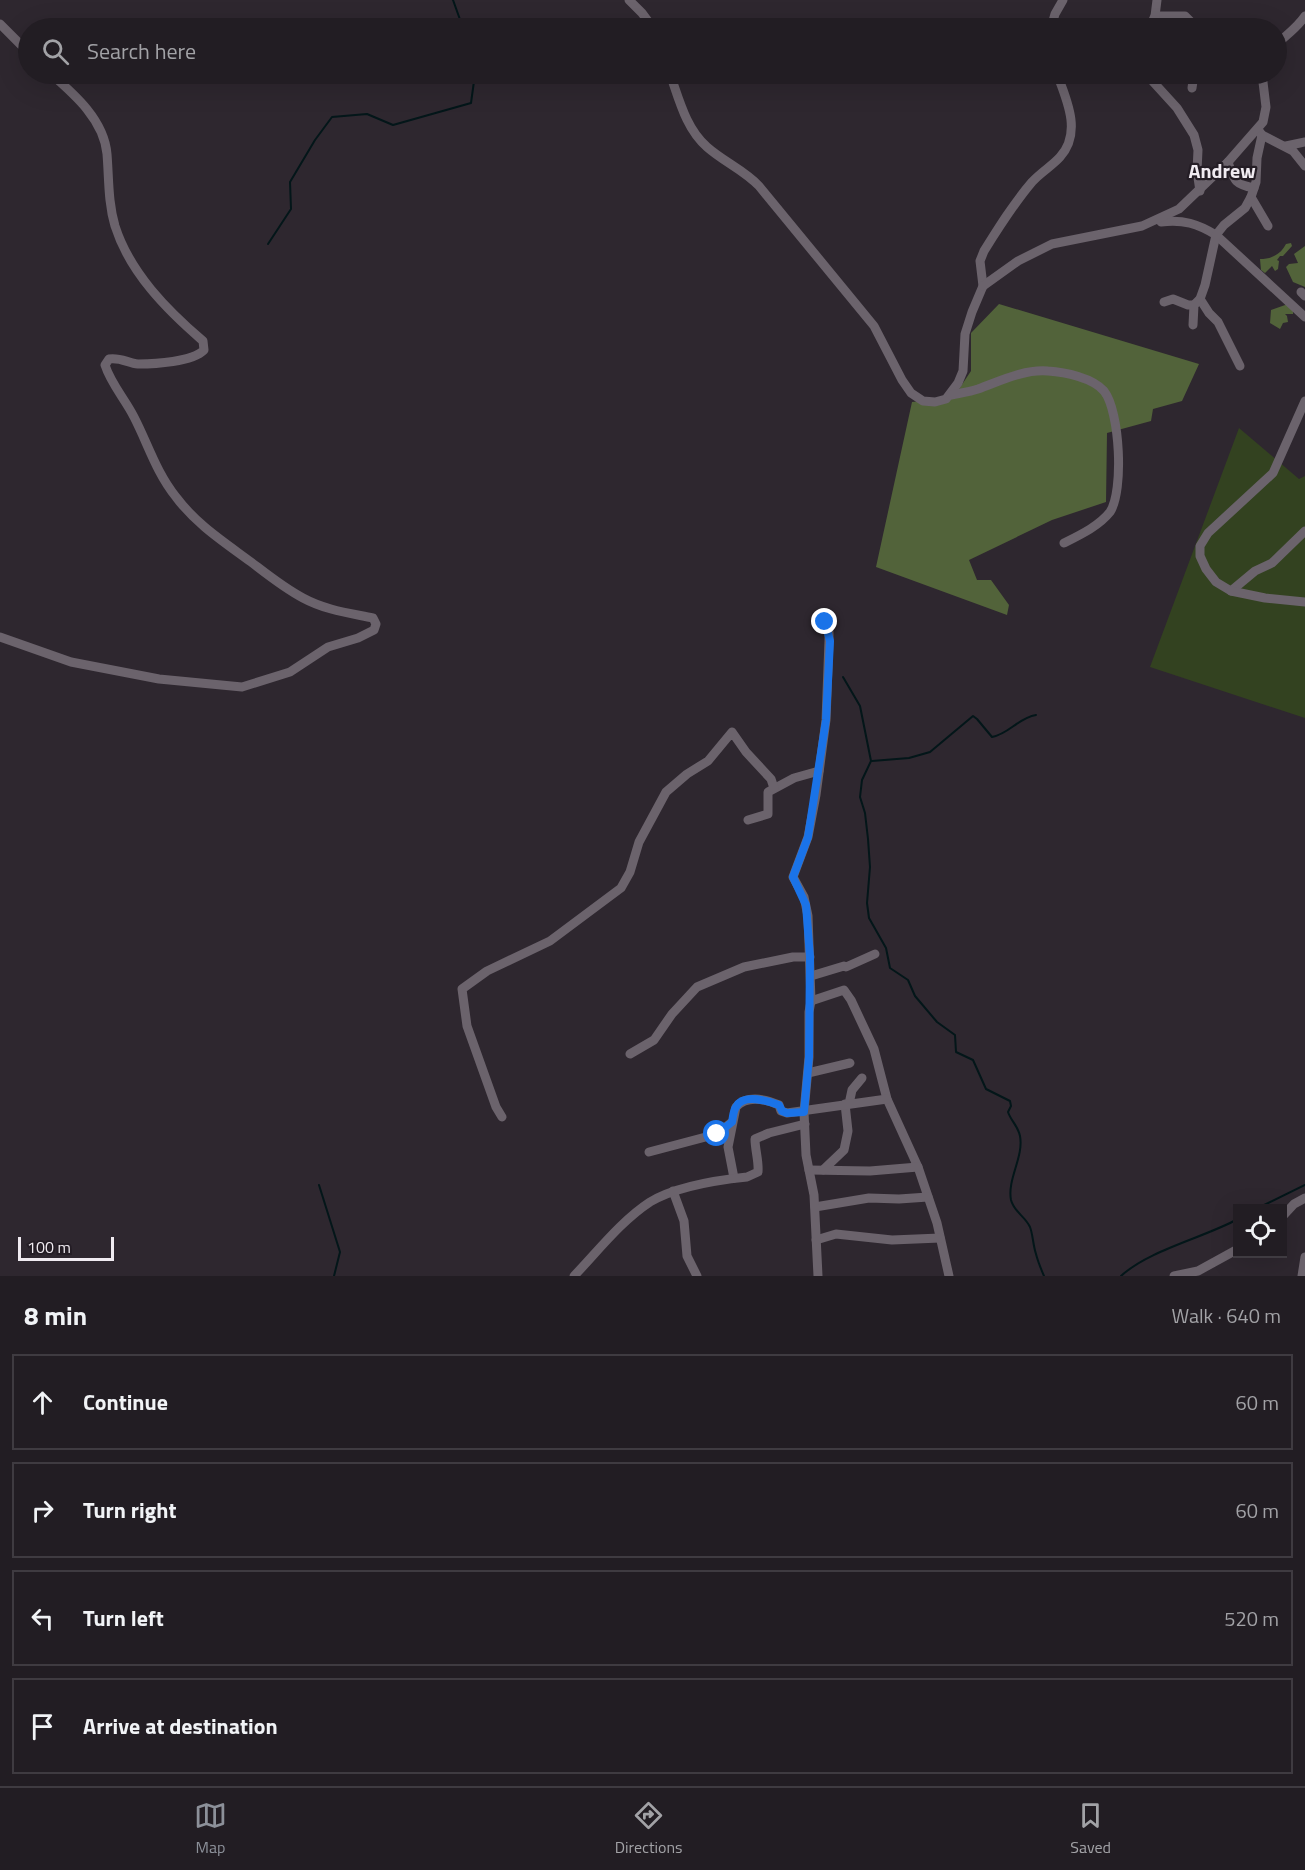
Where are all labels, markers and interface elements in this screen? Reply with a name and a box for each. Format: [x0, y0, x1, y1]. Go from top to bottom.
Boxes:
search box [18, 18, 1287, 84]
text: Search here [87, 34, 196, 68]
icon: search [39, 35, 72, 68]
district label: Andrew [1188, 155, 1256, 186]
route end [811, 608, 837, 634]
route start [703, 1120, 729, 1146]
map controls [1233, 1204, 1287, 1258]
button: locate [1233, 1204, 1287, 1258]
scale bar [18, 1234, 114, 1262]
text: 100 m [27, 1235, 71, 1259]
text: 8 min [24, 1296, 87, 1335]
text: Walk · 640 m [1172, 1300, 1281, 1331]
text: Continue [83, 1385, 168, 1419]
icon: ahead [26, 1386, 59, 1419]
text: 60 m [1235, 1387, 1279, 1418]
text: Turn right [83, 1493, 177, 1527]
icon: right [26, 1494, 59, 1527]
text: 60 m [1235, 1495, 1279, 1526]
text: Turn left [83, 1601, 164, 1635]
icon: left [26, 1602, 59, 1635]
text: 520 m [1224, 1603, 1279, 1634]
text: Arrive at destination [83, 1709, 278, 1743]
icon: arrive [26, 1710, 59, 1743]
tab: Map [194, 1799, 227, 1859]
tab: Directions [615, 1799, 683, 1859]
tab: Saved [1070, 1799, 1111, 1859]

